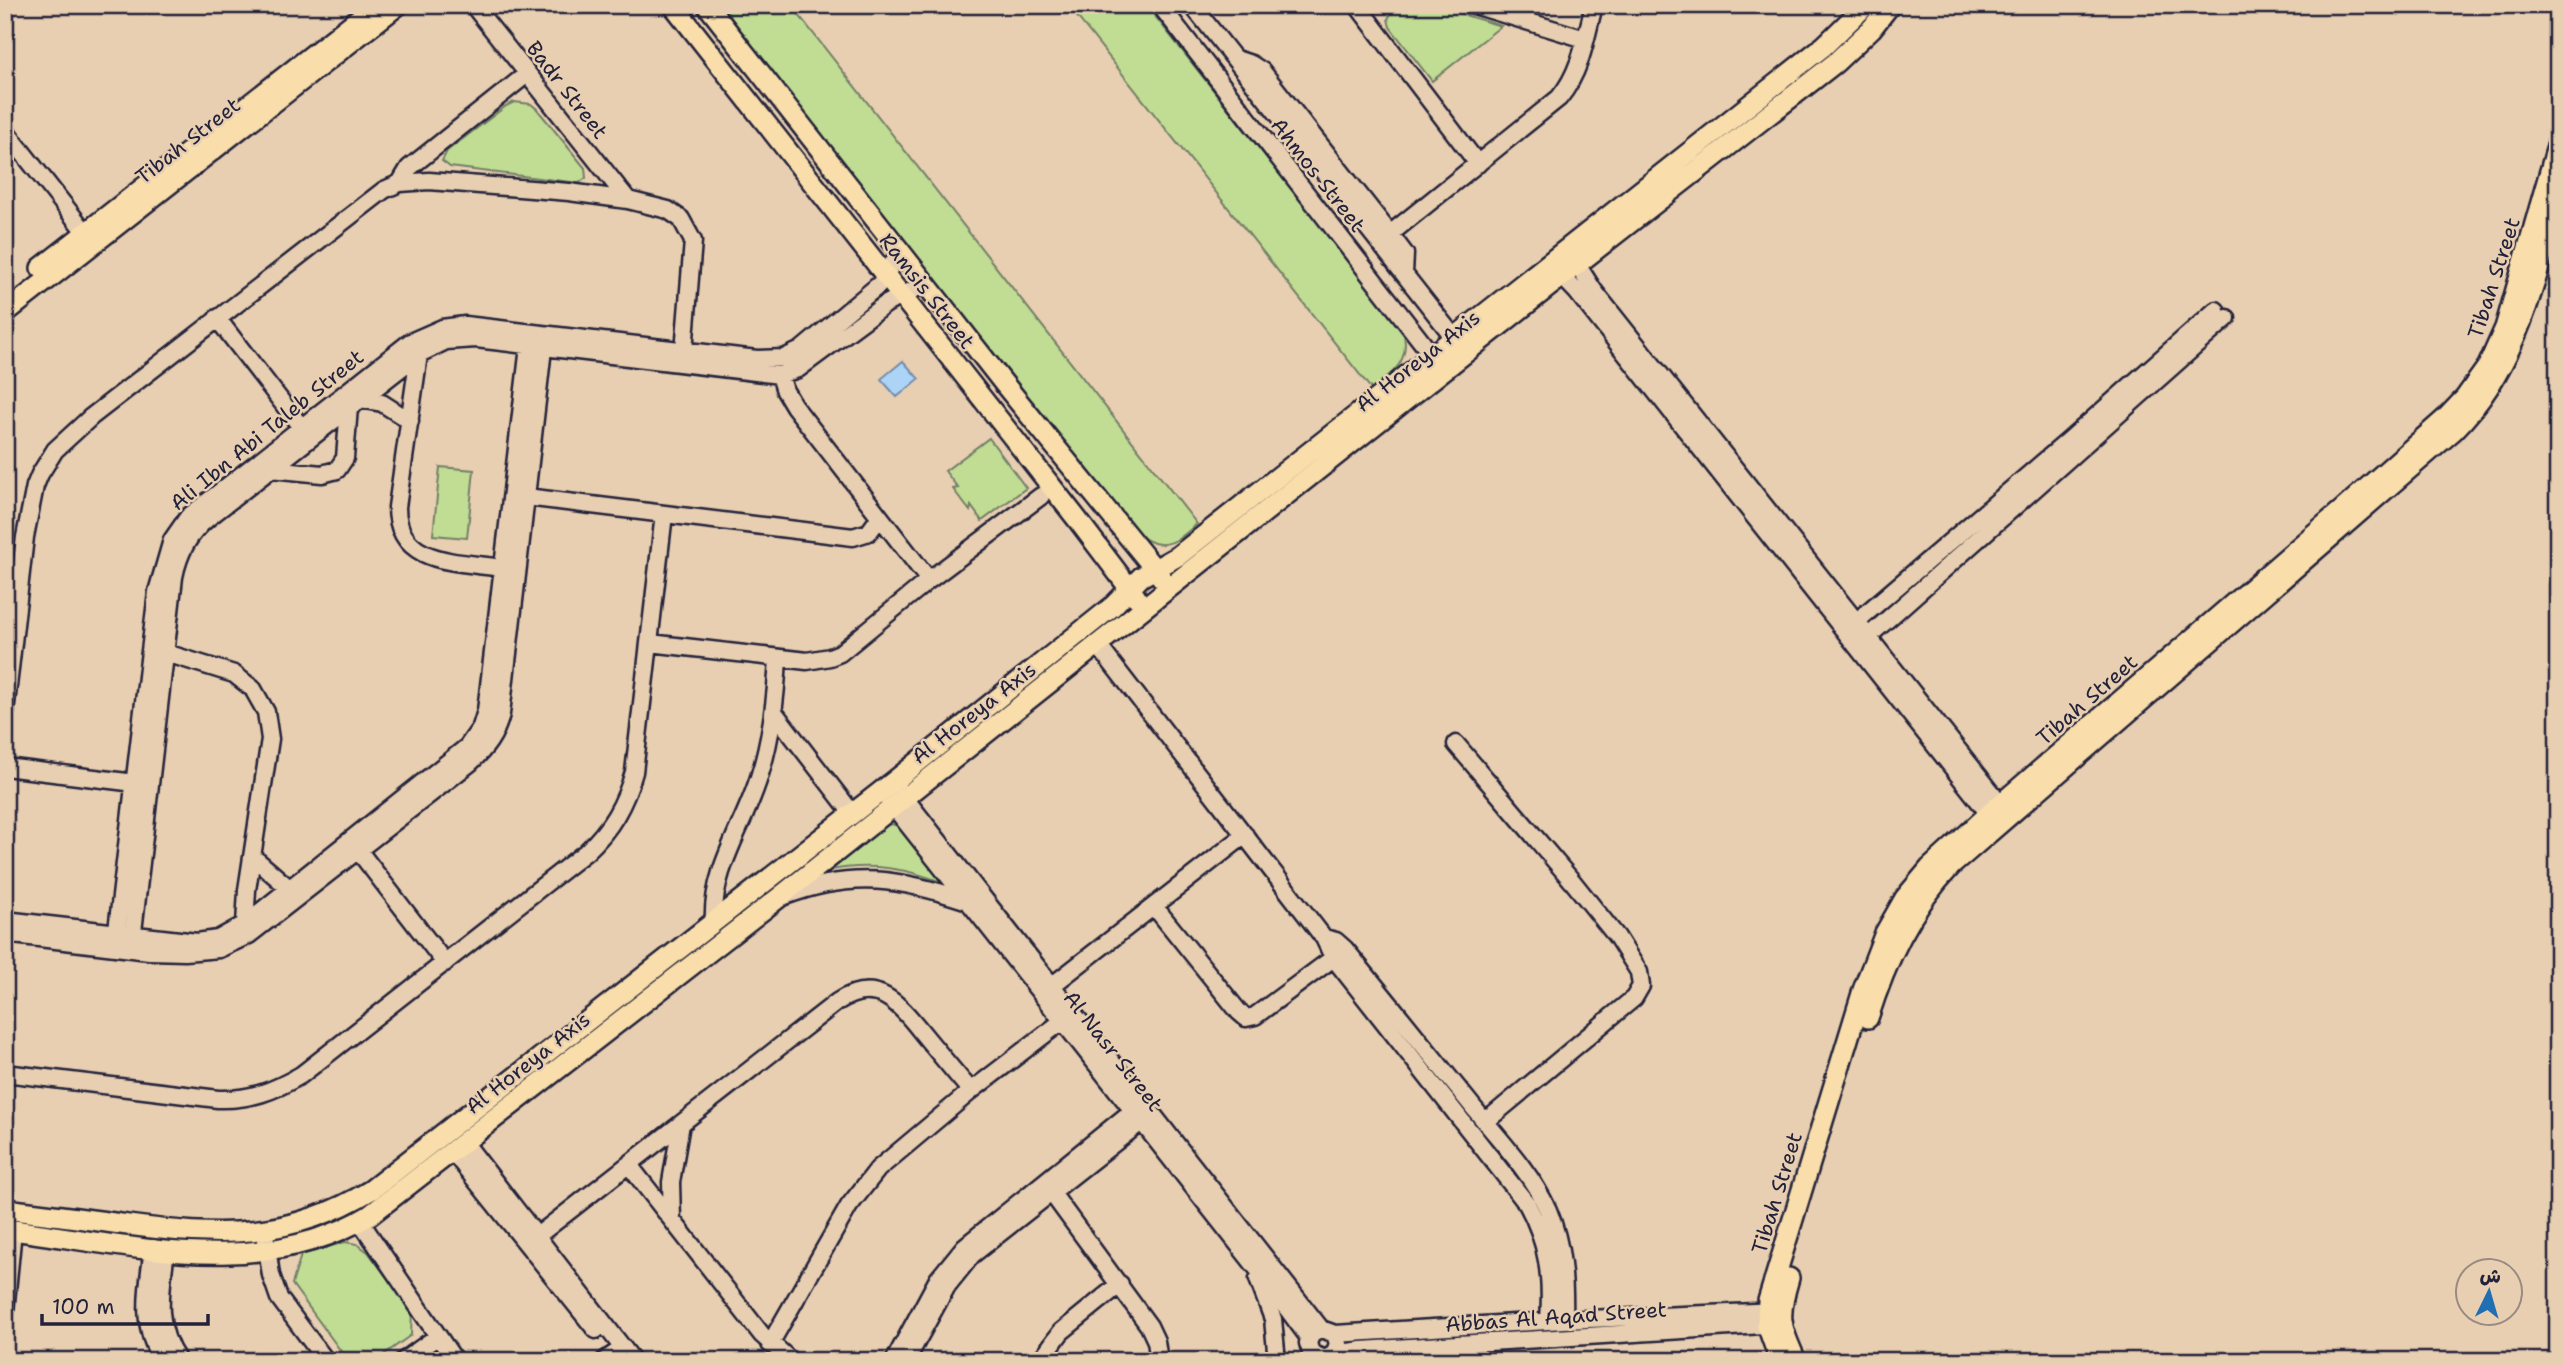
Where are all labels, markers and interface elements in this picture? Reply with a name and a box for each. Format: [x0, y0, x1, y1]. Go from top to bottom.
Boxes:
street label: Badr Street [520, 35, 614, 145]
street label: Tibah Street [130, 91, 246, 191]
street label: Ahmos Street [1265, 112, 1371, 238]
street label: Tibah Street [2461, 214, 2527, 342]
street label: Ramsis Street [873, 227, 981, 355]
street label: Al Horeya Axis [1350, 303, 1486, 419]
street label: Ali Ibn Abi Taleb Street [164, 343, 370, 517]
street label: Tibah Street [2030, 648, 2144, 752]
street label: Al Horeya Axis [906, 655, 1042, 771]
street label: Al Nasr Street [1057, 985, 1169, 1117]
street label: Al Horeya Axis [460, 1005, 596, 1121]
street label: Tibah Street [1745, 1129, 1809, 1257]
north arrow [2454, 1258, 2524, 1328]
text: ش [2479, 1262, 2502, 1289]
scale bar [42, 1282, 208, 1326]
text: 100 m [52, 1293, 115, 1321]
street label: Abbas Al Aqad Street [1444, 1295, 1668, 1339]

